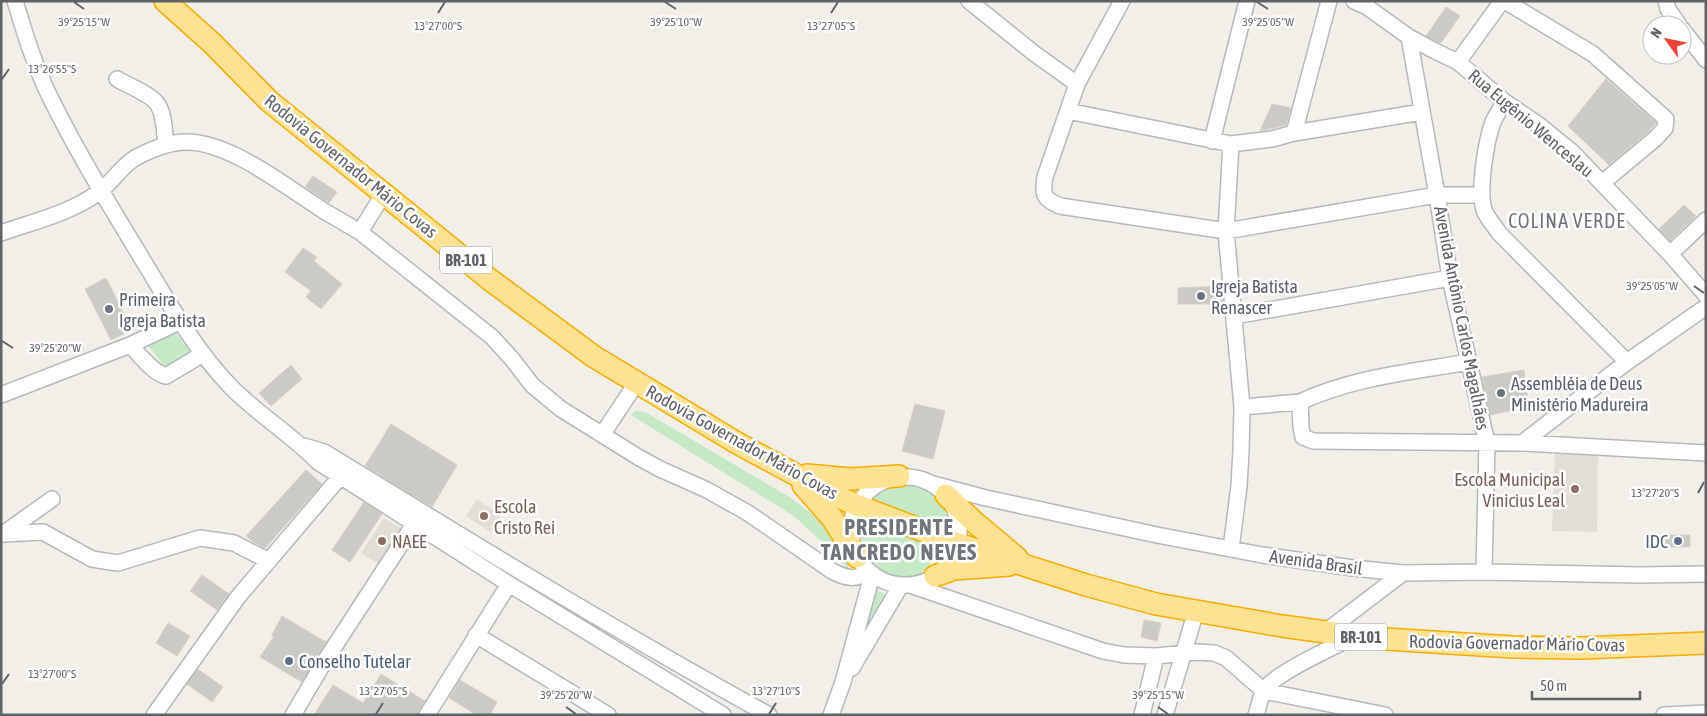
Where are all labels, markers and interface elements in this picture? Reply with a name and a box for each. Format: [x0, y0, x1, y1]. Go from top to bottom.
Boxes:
text: 39°25'15"W [58, 15, 110, 29]
text: 39°25'10"W [650, 15, 702, 29]
text: 39°25'05"W [1242, 15, 1294, 29]
north arrow [1642, 15, 1692, 65]
text: 13°27'00"S [414, 19, 462, 33]
text: 13°27'05"S [807, 19, 855, 33]
text: N [1647, 25, 1665, 41]
text: 13°26'55"S [28, 62, 76, 76]
street label: Rua Eugênio Wenceslau [1464, 65, 1598, 181]
street label: Rodovia Governador Mário Covas [260, 90, 442, 242]
street label: Avenida Antônio Carlos Magalhães [1430, 204, 1494, 432]
district label: COLINA VERDE [1508, 209, 1626, 232]
road number: BR-101 [440, 246, 492, 274]
place label: Igreja Batista Renascer [1211, 276, 1298, 318]
text: 39°25'05"W [1626, 279, 1678, 293]
place label: Primeira Igreja Batista [119, 289, 206, 331]
marker: Igreja Batista Renascer [1195, 290, 1207, 302]
marker: Primeira Igreja Batista [103, 303, 115, 315]
text: 39°25'20"W [29, 341, 81, 355]
place label: Assembléia de Deus Ministério Madureira [1511, 373, 1649, 415]
street label: Rodovia Governador Mário Covas [642, 380, 842, 504]
marker: Assembléia de Deus Ministério Madureira [1495, 387, 1507, 399]
place label: Escola Municipal Vinicius Leal [1454, 469, 1565, 511]
marker: Escola Municipal Vinicius Leal [1569, 483, 1581, 495]
text: 13°27'20"S [1631, 486, 1679, 500]
place label: Escola Cristo Rei [494, 496, 555, 538]
marker: Escola Cristo Rei [478, 510, 490, 522]
district label: PRESIDENTE TANCREDO NEVES [821, 514, 977, 565]
place label: NAEE [392, 531, 427, 552]
place label: IDC [1645, 531, 1668, 552]
marker: NAEE [376, 535, 388, 547]
marker: IDC [1672, 535, 1684, 547]
street label: Avenida Brasil [1268, 545, 1364, 579]
road number: BR-101 [1335, 624, 1387, 650]
street label: Rodovia Governador Mário Covas [1409, 631, 1625, 655]
place label: Conselho Tutelar [299, 651, 411, 672]
marker: Conselho Tutelar [283, 655, 295, 667]
text: 13°27'00"S [28, 667, 76, 681]
scale bar [1532, 668, 1640, 700]
text: 50 m [1540, 677, 1567, 694]
text: 13°27'05"S [359, 684, 407, 698]
text: 13°27'10"S [752, 684, 800, 698]
text: 39°25'20"W [540, 688, 592, 702]
text: 39°25'15"W [1132, 688, 1184, 702]

